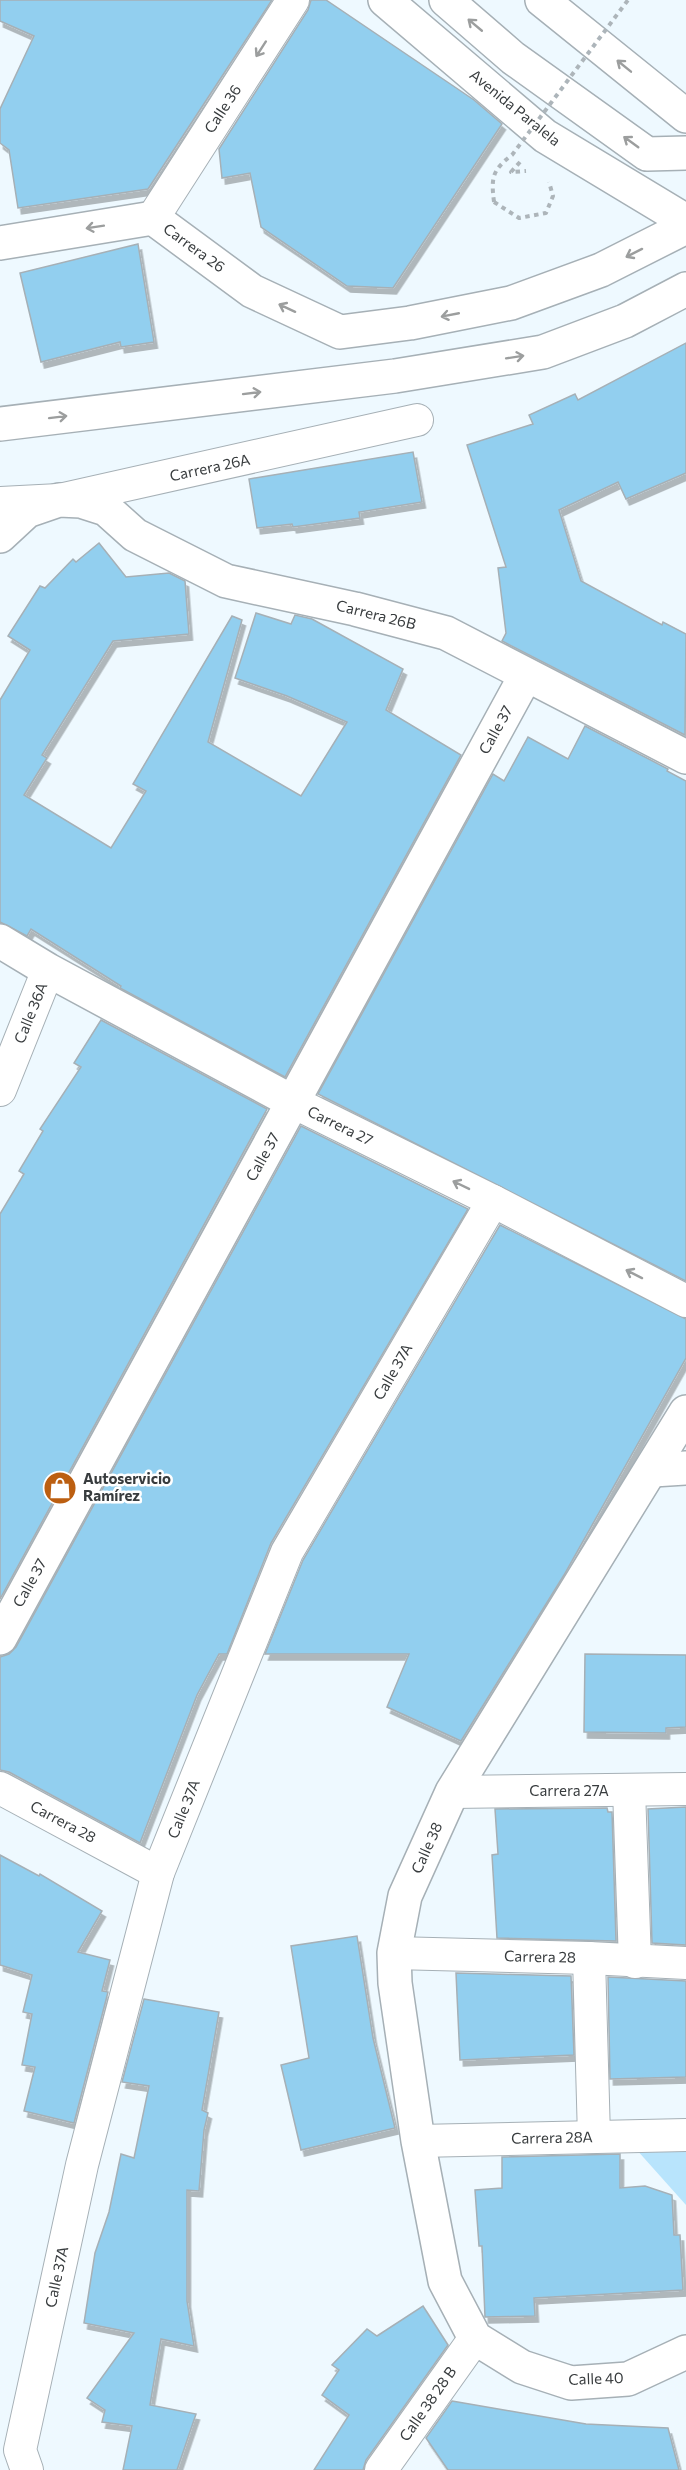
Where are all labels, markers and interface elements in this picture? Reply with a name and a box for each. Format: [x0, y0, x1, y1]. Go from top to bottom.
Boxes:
one-way arrow [468, 18, 483, 32]
one-way arrow [255, 40, 267, 57]
one-way arrow [616, 59, 632, 72]
street label: Avenida Paralela [467, 65, 565, 149]
street label: Calle 36 [200, 81, 244, 136]
one-way arrow [624, 136, 640, 148]
street label: Carrera 26 [160, 219, 229, 276]
one-way arrow [85, 222, 105, 233]
one-way arrow [625, 248, 643, 259]
one-way arrow [279, 301, 297, 313]
one-way arrow [441, 310, 460, 321]
one-way arrow [504, 351, 524, 362]
one-way arrow [241, 388, 261, 399]
one-way arrow [48, 411, 67, 422]
street label: Carrera 26A [168, 450, 252, 484]
street label: Carrera 26B [335, 595, 418, 633]
street label: Calle 37 [474, 702, 516, 757]
street label: Calle 36A [10, 979, 50, 1046]
street label: Carrera 27 [305, 1102, 376, 1149]
street label: Calle 37 [241, 1129, 283, 1184]
one-way arrow [452, 1179, 470, 1191]
one-way arrow [626, 1268, 643, 1280]
street label: Calle 37A [369, 1340, 415, 1403]
place label: Autoservicio Ramírez [83, 1469, 171, 1504]
shop icon: Autoservicio Ramírez [42, 1470, 78, 1506]
street label: Calle 37 [8, 1555, 50, 1610]
street label: Calle 37A [163, 1776, 203, 1841]
street label: Carrera 27A [529, 1781, 609, 1799]
street label: Carrera 28 [28, 1796, 99, 1846]
street label: Calle 38 [407, 1819, 445, 1876]
street label: Carrera 28 [504, 1946, 576, 1966]
street label: Carrera 28A [511, 2127, 593, 2147]
street label: Calle 37A [41, 2245, 71, 2309]
street label: Calle 38 28 B [395, 2362, 460, 2444]
street label: Calle 40 [568, 2368, 624, 2388]

